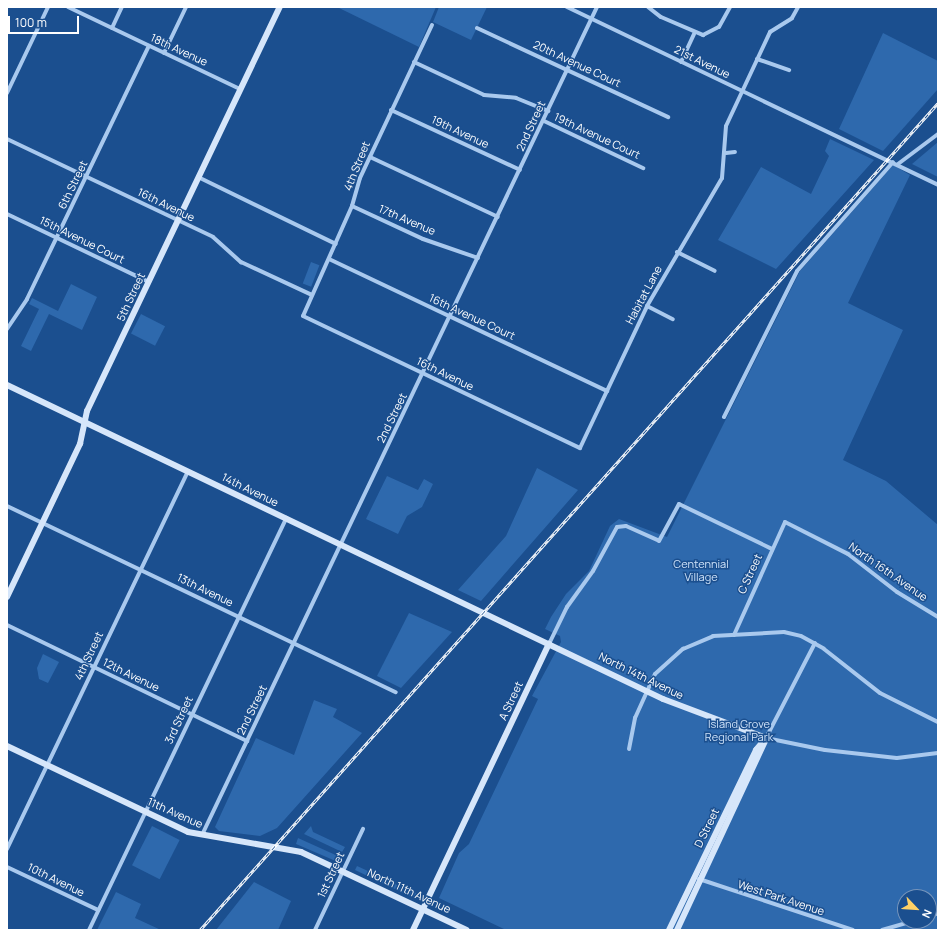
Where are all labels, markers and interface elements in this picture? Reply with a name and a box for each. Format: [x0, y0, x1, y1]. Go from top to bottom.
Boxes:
scale bar [10, 8, 81, 34]
text: 100 m [15, 14, 47, 31]
street label: 18th Avenue [148, 31, 210, 69]
street label: 20th Avenue Court [531, 38, 623, 90]
street label: 21st Avenue [672, 43, 732, 81]
street label: 2nd Street [514, 99, 548, 153]
street label: 19th Avenue Court [552, 110, 642, 162]
street label: 19th Avenue [429, 113, 491, 151]
street label: 4th Street [341, 139, 373, 193]
street label: 6th Street [56, 159, 90, 211]
street label: 16th Avenue [135, 185, 197, 225]
street label: 17th Avenue [377, 202, 437, 238]
street label: 15th Avenue Court [37, 214, 127, 266]
street label: Habitat Lane [623, 263, 665, 327]
street label: 5th Street [114, 271, 148, 323]
street label: 16th Avenue Court [427, 291, 517, 343]
street label: 16th Avenue [414, 354, 476, 394]
street label: 2nd Street [374, 391, 410, 445]
street label: 14th Avenue [219, 471, 281, 509]
street label: North 16th Avenue [846, 540, 930, 604]
street label: C Street [735, 552, 765, 596]
park label: Centennial Village [673, 558, 729, 584]
street label: 13th Avenue [175, 571, 235, 609]
street label: 4th Street [72, 630, 106, 682]
street label: North 14th Avenue [596, 650, 686, 702]
street label: 12th Avenue [101, 656, 161, 694]
street label: A Street [496, 679, 526, 723]
street label: 2nd Street [234, 683, 270, 737]
street label: 3rd Street [162, 694, 196, 746]
park label: Island Grove Regional Park [705, 718, 773, 744]
street label: 11th Avenue [145, 795, 205, 831]
street label: D Street [692, 806, 722, 850]
street label: 1st Street [315, 850, 347, 900]
street label: 10th Avenue [25, 861, 87, 899]
street label: North 11th Avenue [365, 866, 453, 916]
street label: West Park Avenue [736, 878, 826, 918]
north arrow [897, 889, 937, 929]
text: N [919, 907, 936, 921]

